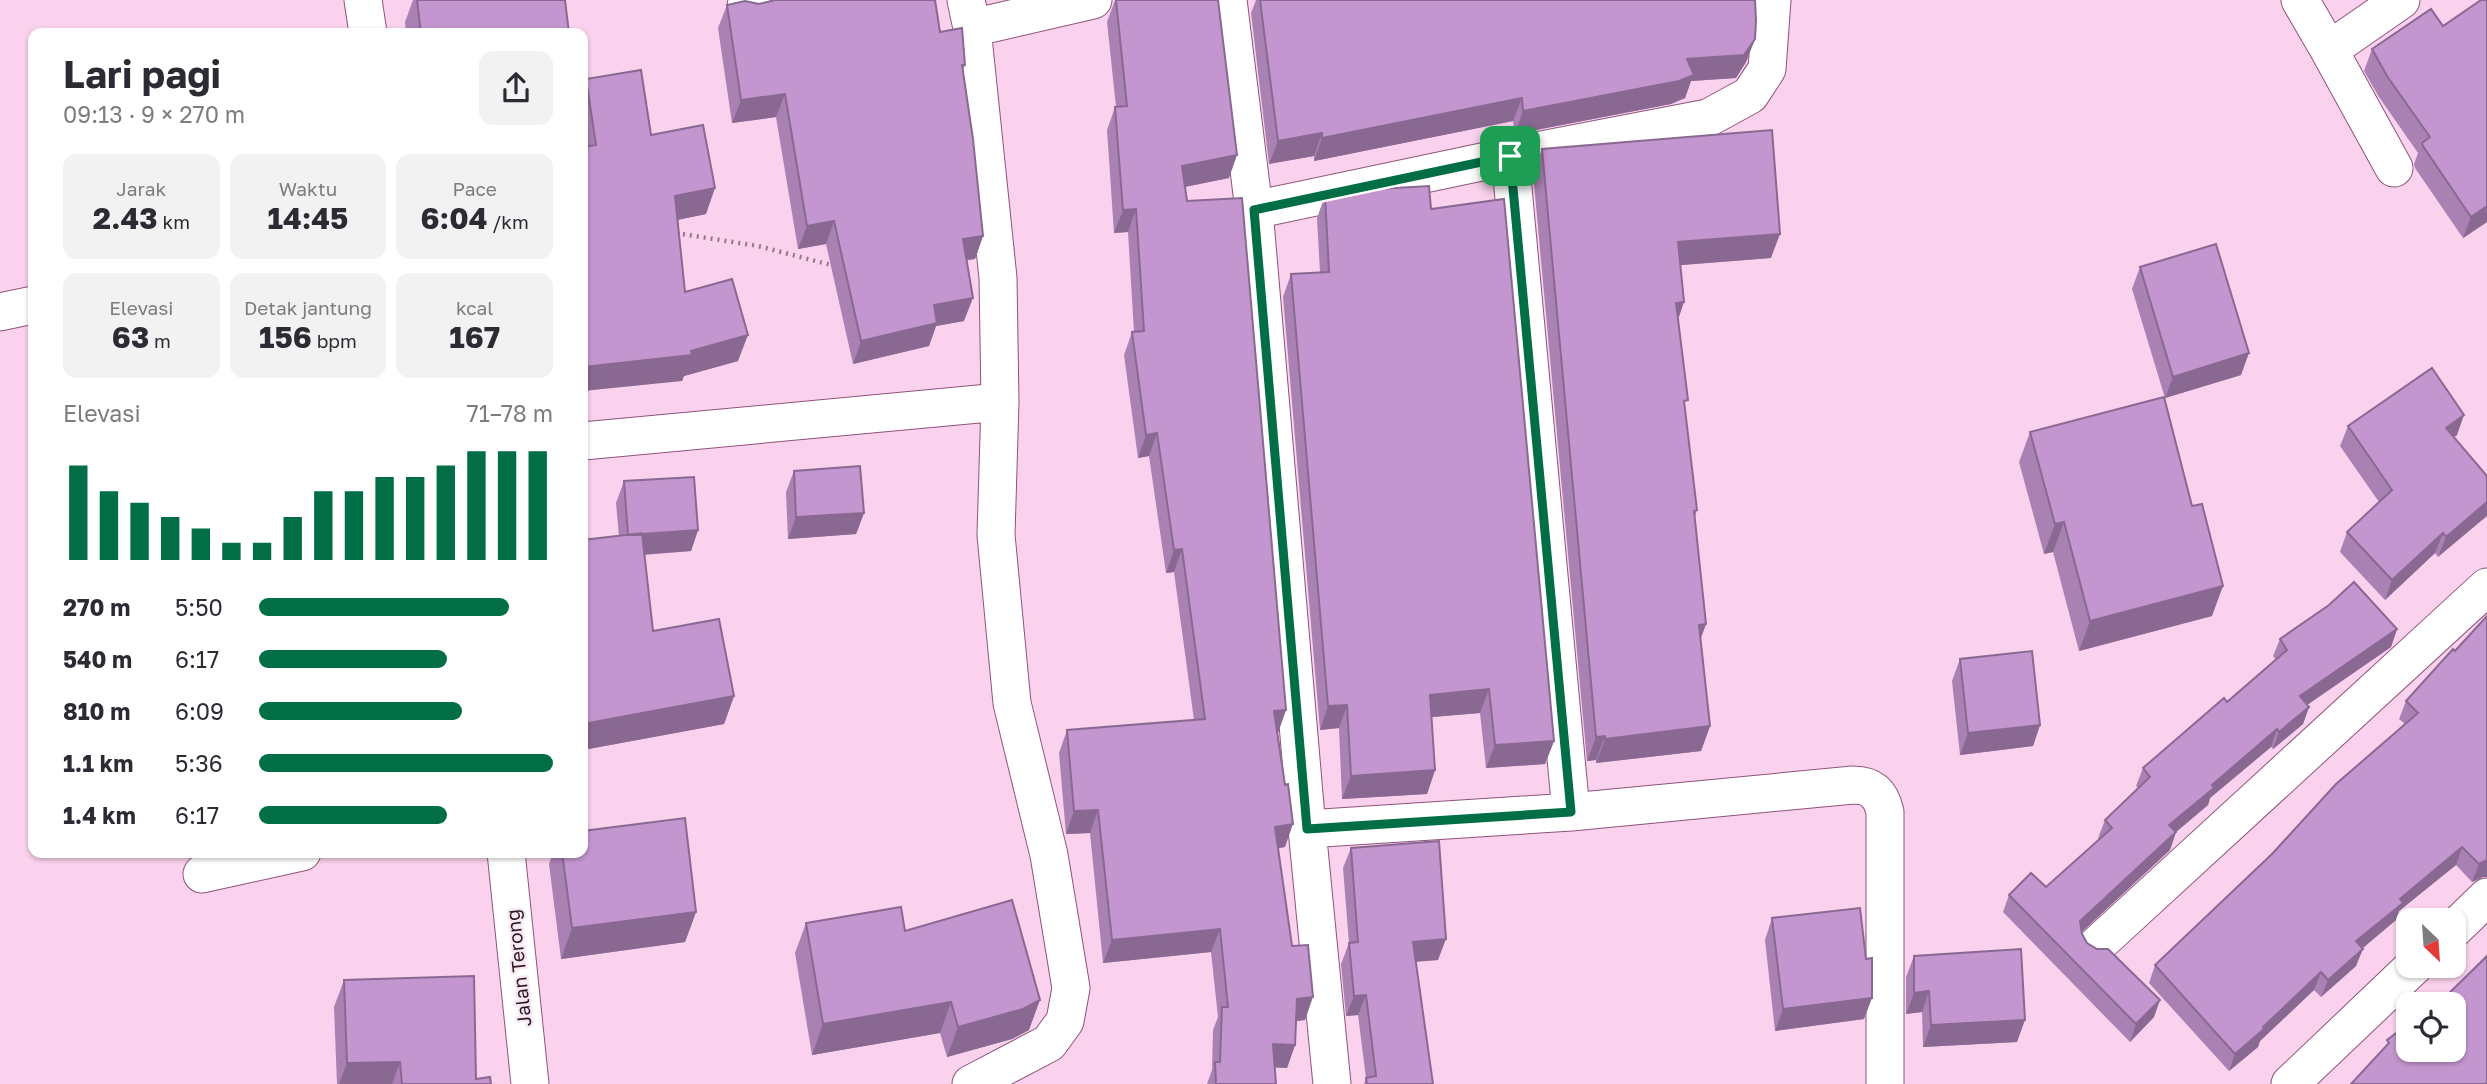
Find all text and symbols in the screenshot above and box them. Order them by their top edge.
text: Lari pagi [63,51,221,96]
button: share [479,51,553,125]
text: 09:13 · 9 × 270 m [63,100,245,128]
pin [1480,126,1540,186]
icon: arrive [1491,137,1529,175]
text: Jarak [116,177,166,200]
text: Waktu [279,177,337,200]
text: Pace [452,177,497,200]
text: 2.43 [93,200,158,236]
text: 14:45 [268,200,348,236]
text: 6:04 [421,200,487,236]
text: km [158,210,190,233]
text: /km [487,210,529,233]
text: Elevasi [109,296,173,319]
text: Detak jantung [244,296,372,319]
text: kcal [456,296,493,319]
text: 63 [112,319,149,355]
text: 156 [259,319,312,355]
text: 167 [449,319,500,355]
text: m [149,329,171,352]
text: bpm [312,329,357,352]
text: Elevasi [63,399,141,427]
text: 71–78 m [467,399,553,427]
text: 270 m [63,593,130,621]
text: 5:50 [175,593,223,621]
text: 540 m [63,645,132,673]
text: 6:17 [175,645,219,673]
text: 810 m [63,697,130,725]
text: 6:09 [175,697,224,725]
text: 1.1 km [63,749,133,777]
text: 5:36 [175,749,223,777]
text: 1.4 km [63,801,136,829]
text: 6:17 [175,801,219,829]
street label: Jalan Terong [500,908,536,1028]
north arrow [2396,908,2466,978]
map controls [2396,908,2466,1062]
button: locate [2396,992,2466,1062]

